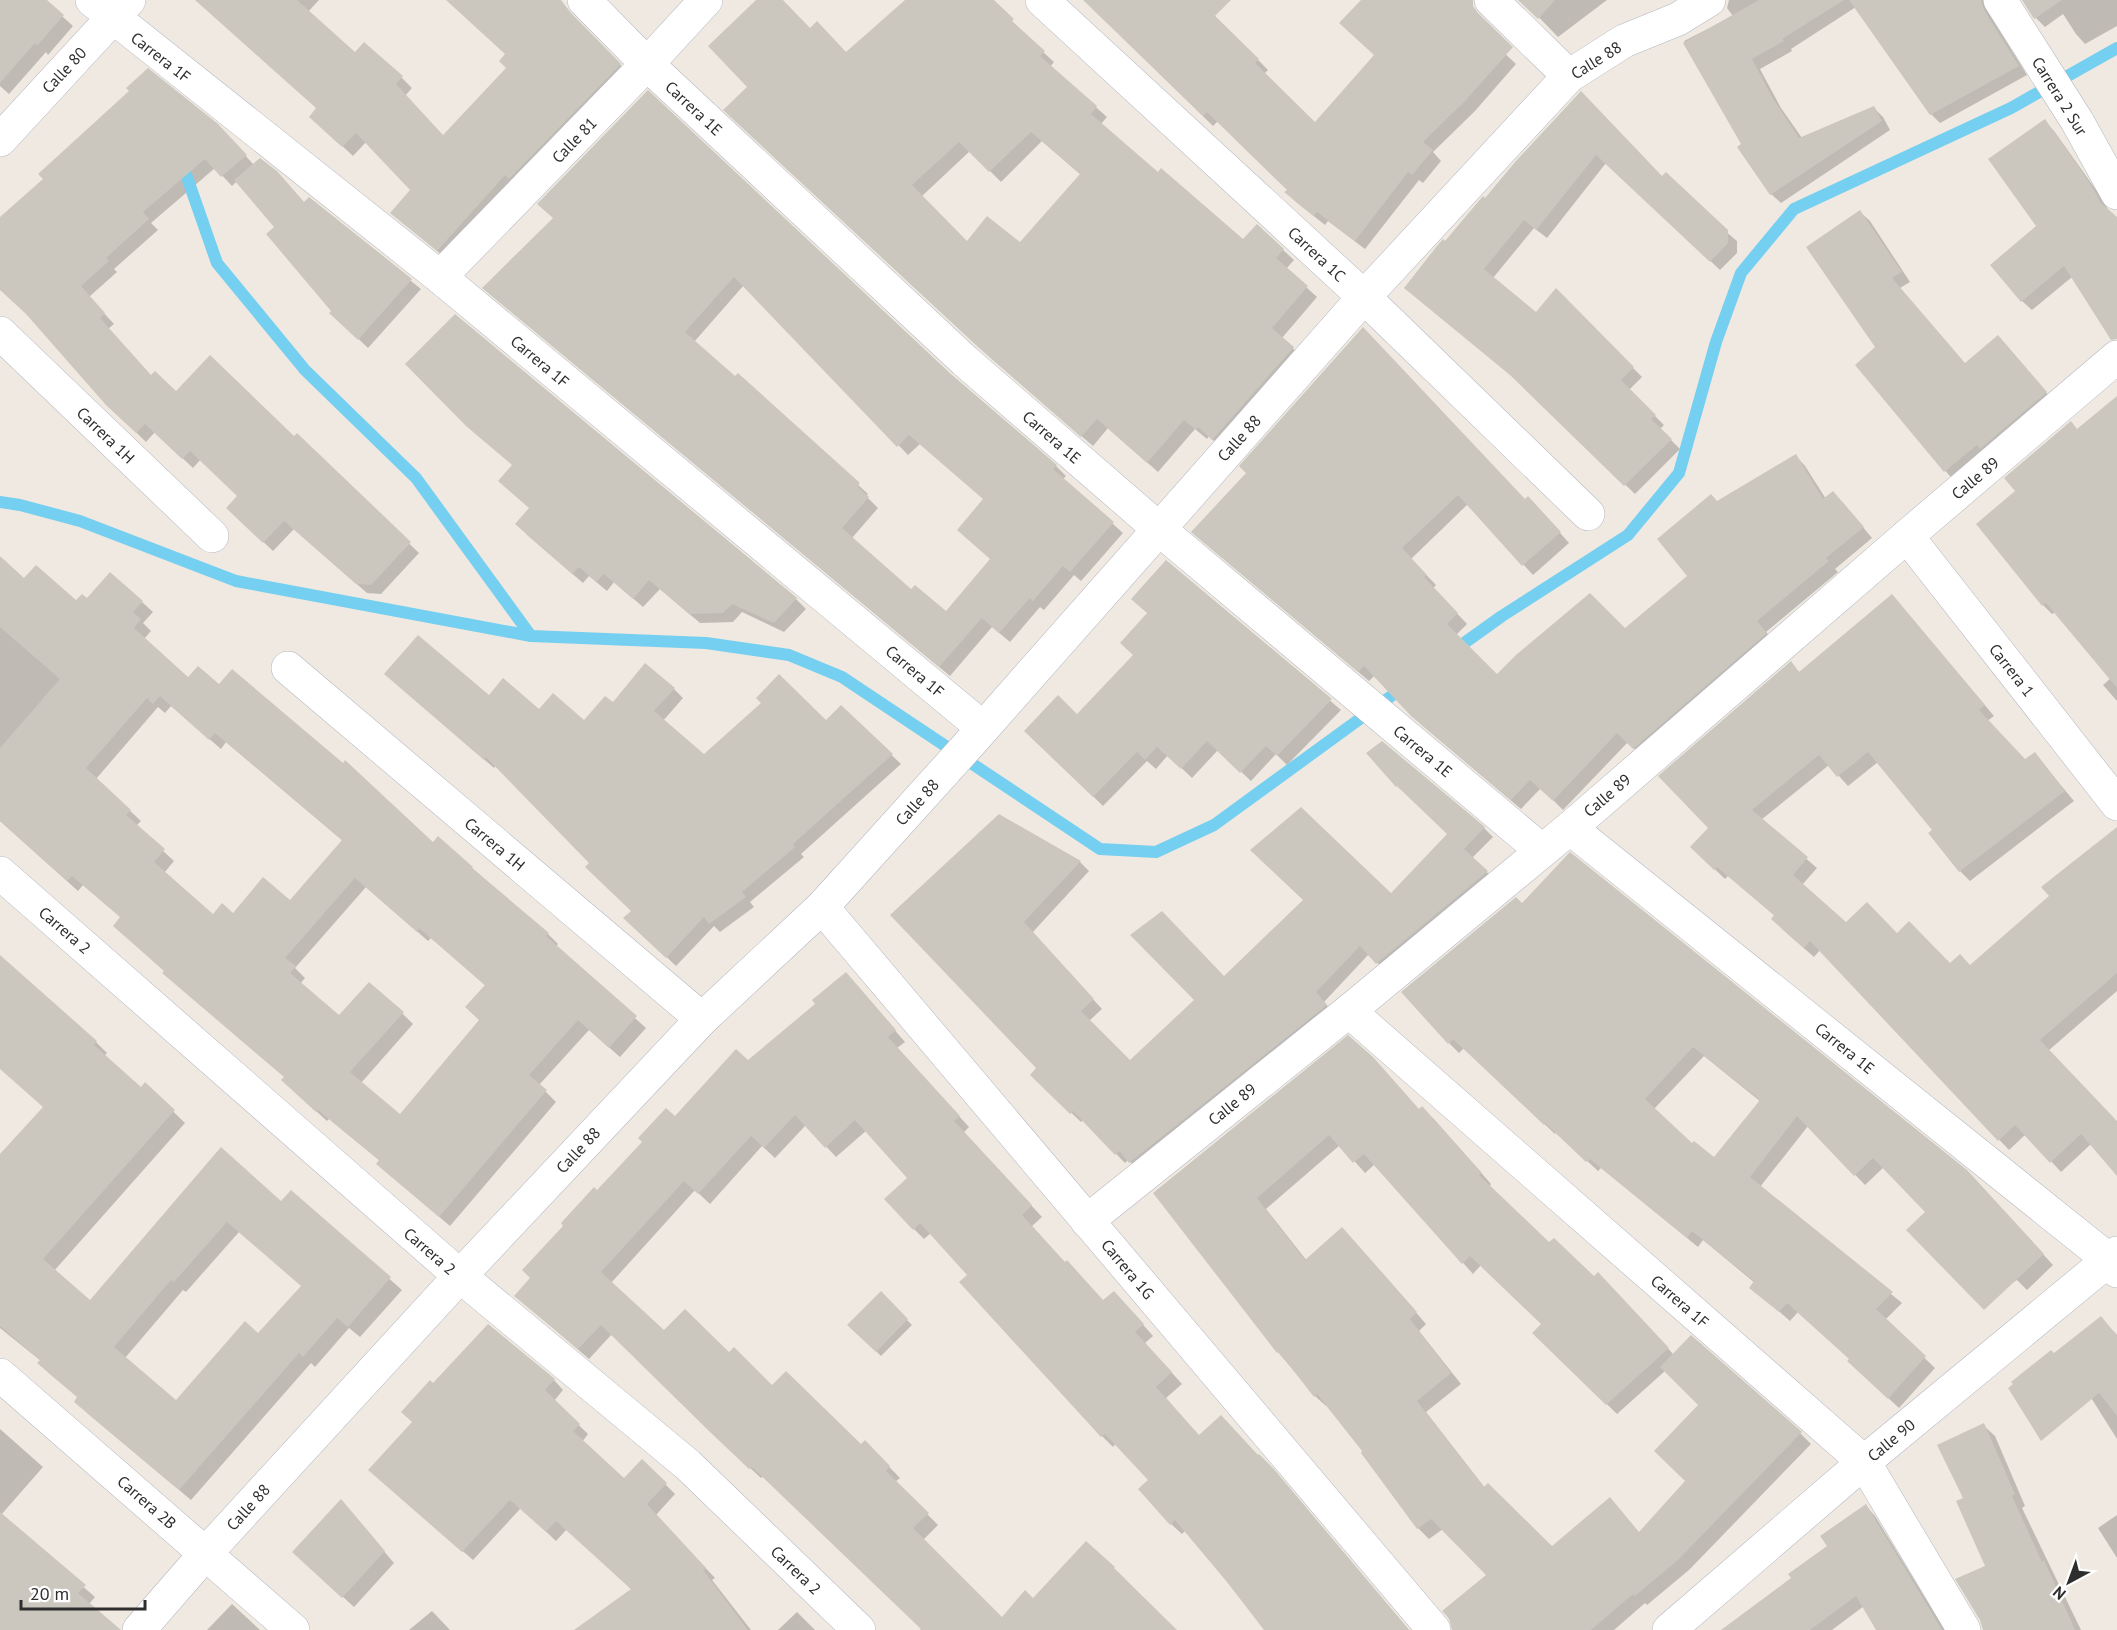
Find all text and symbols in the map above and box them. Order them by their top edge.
street label: Carrera 1F [127,27,195,87]
street label: Calle 88 [1567,37,1625,83]
street label: Calle 80 [38,43,91,97]
street label: Carrera 2 Sur [2028,53,2092,140]
street label: Carrera 1E [661,77,727,139]
street label: Calle 81 [547,113,601,167]
street label: Carrera 1C [1284,222,1350,286]
street label: Carrera 1F [507,331,573,391]
street label: Carrera 1H [73,402,139,468]
street label: Carrera 1E [1019,406,1085,468]
street label: Calle 88 [1213,411,1265,465]
street label: Calle 89 [1947,452,2003,504]
street label: Carrera 1 [1985,639,2039,701]
street label: Carrera 1F [882,641,948,701]
street label: Carrera 1E [1389,721,1457,781]
street label: Calle 89 [1579,769,1635,821]
street label: Calle 88 [891,775,943,829]
street label: Carrera 1H [461,813,529,875]
street label: Carrera 2 [35,902,95,958]
street label: Carrera 1E [1811,1018,1879,1078]
street label: Calle 89 [1204,1079,1260,1129]
street label: Calle 88 [552,1123,604,1177]
street label: Carrera 2 [400,1223,460,1279]
street label: Carrera 1G [1097,1235,1159,1303]
street label: Carrera 1F [1647,1270,1713,1332]
street label: Calle 90 [1863,1414,1919,1466]
street label: Carrera 2B [113,1471,181,1533]
street label: Calle 88 [222,1480,274,1534]
street label: Carrera 2 [767,1541,825,1599]
north arrow [2039,1552,2099,1612]
scale bar [21,1573,146,1611]
text: 20 m [30,1582,69,1605]
text: N [2049,1582,2070,1604]

